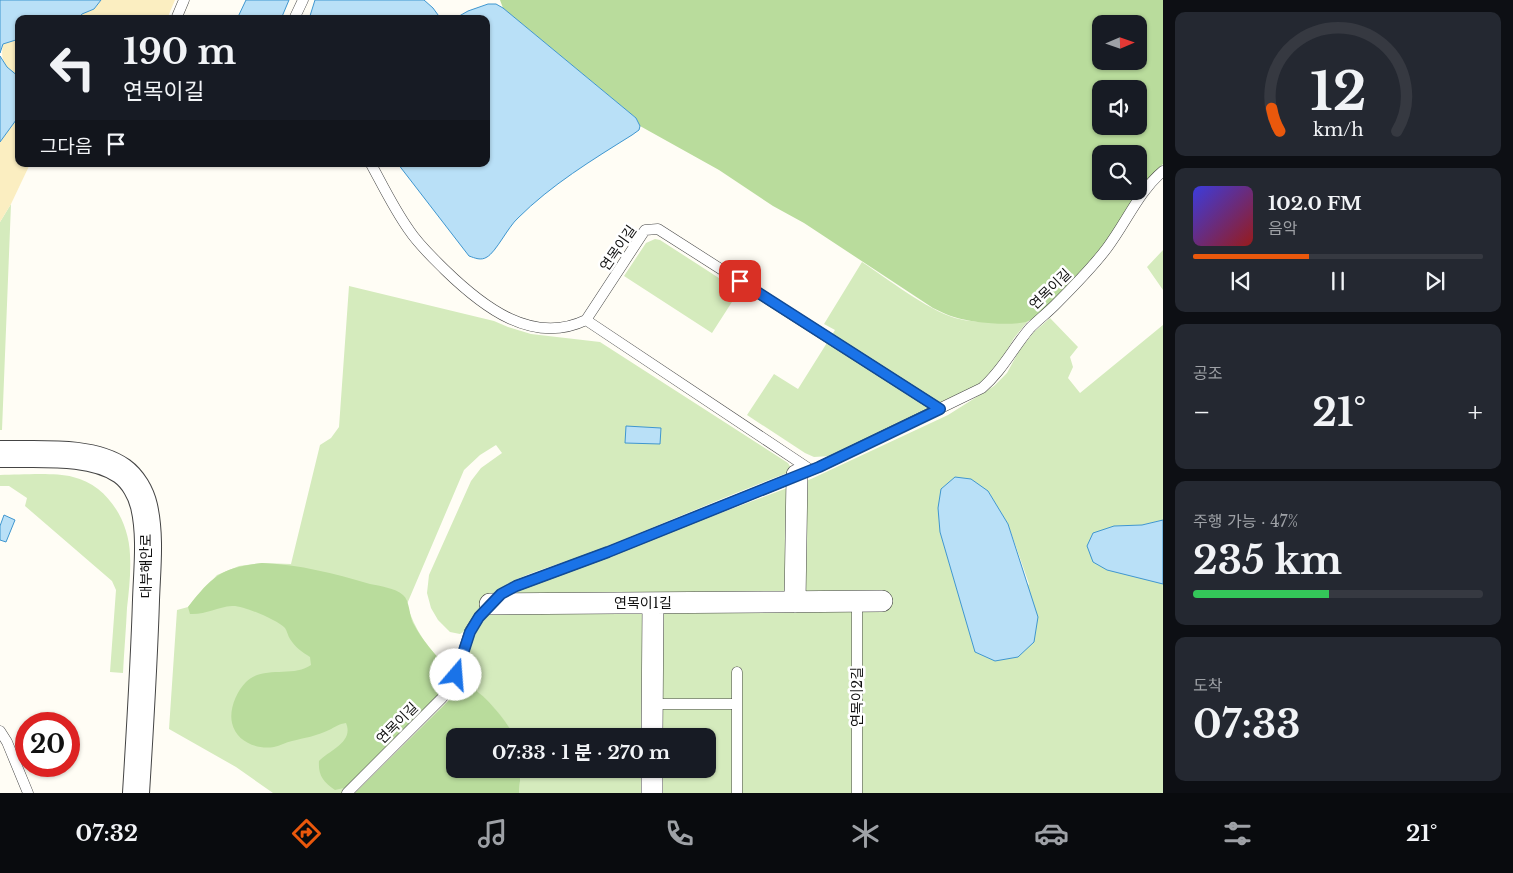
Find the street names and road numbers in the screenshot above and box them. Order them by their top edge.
street label: 연목이길 [596,222,640,274]
street label: 연목이길 [1025,265,1075,313]
street label: 대부해안로 [137,534,155,598]
street label: 연목이1길 [614,594,672,612]
street label: 연목이2길 [848,667,866,727]
street label: 연목이길 [372,698,422,748]

